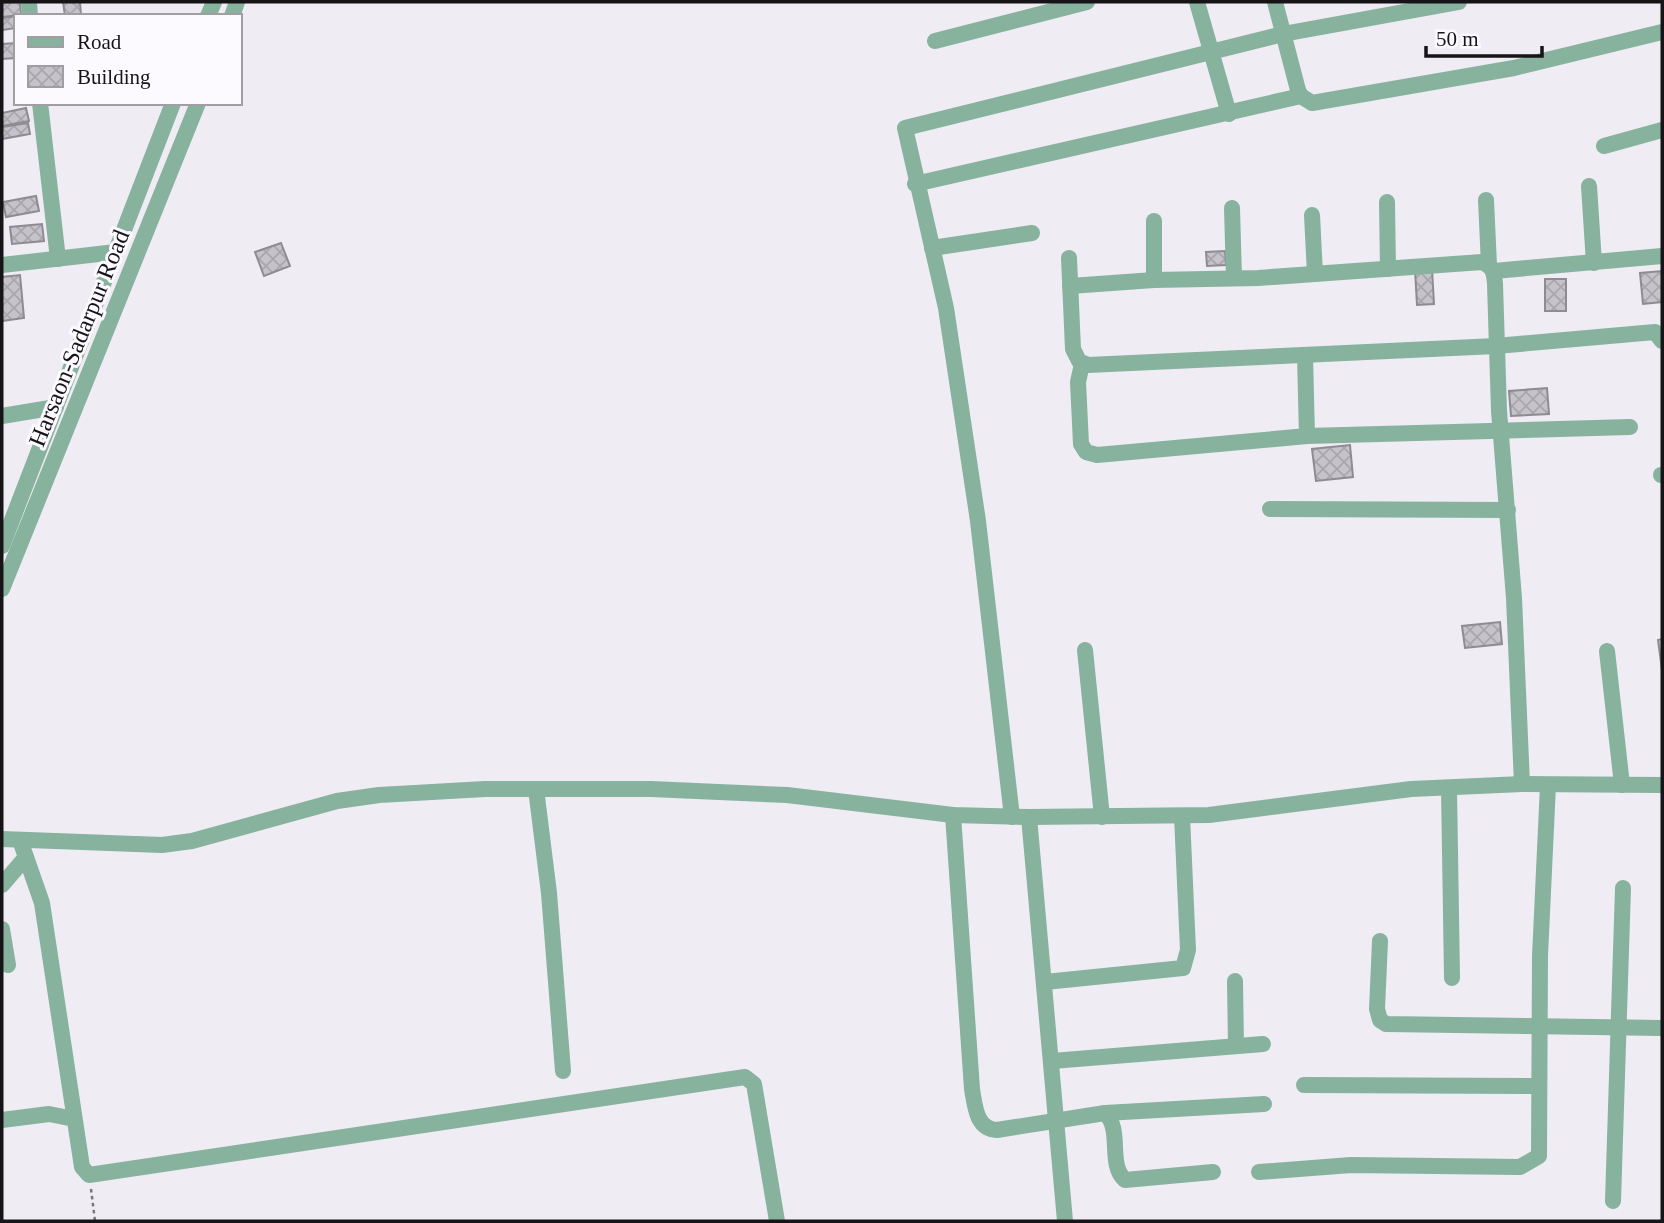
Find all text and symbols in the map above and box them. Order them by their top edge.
legend [14,14,242,105]
scale bar [1426,14,1542,58]
text: 50 m [1436,27,1479,51]
text: Road [77,30,122,54]
text: Building [77,65,151,89]
street label: Harsaon-Sadarpur Road [24,226,134,450]

